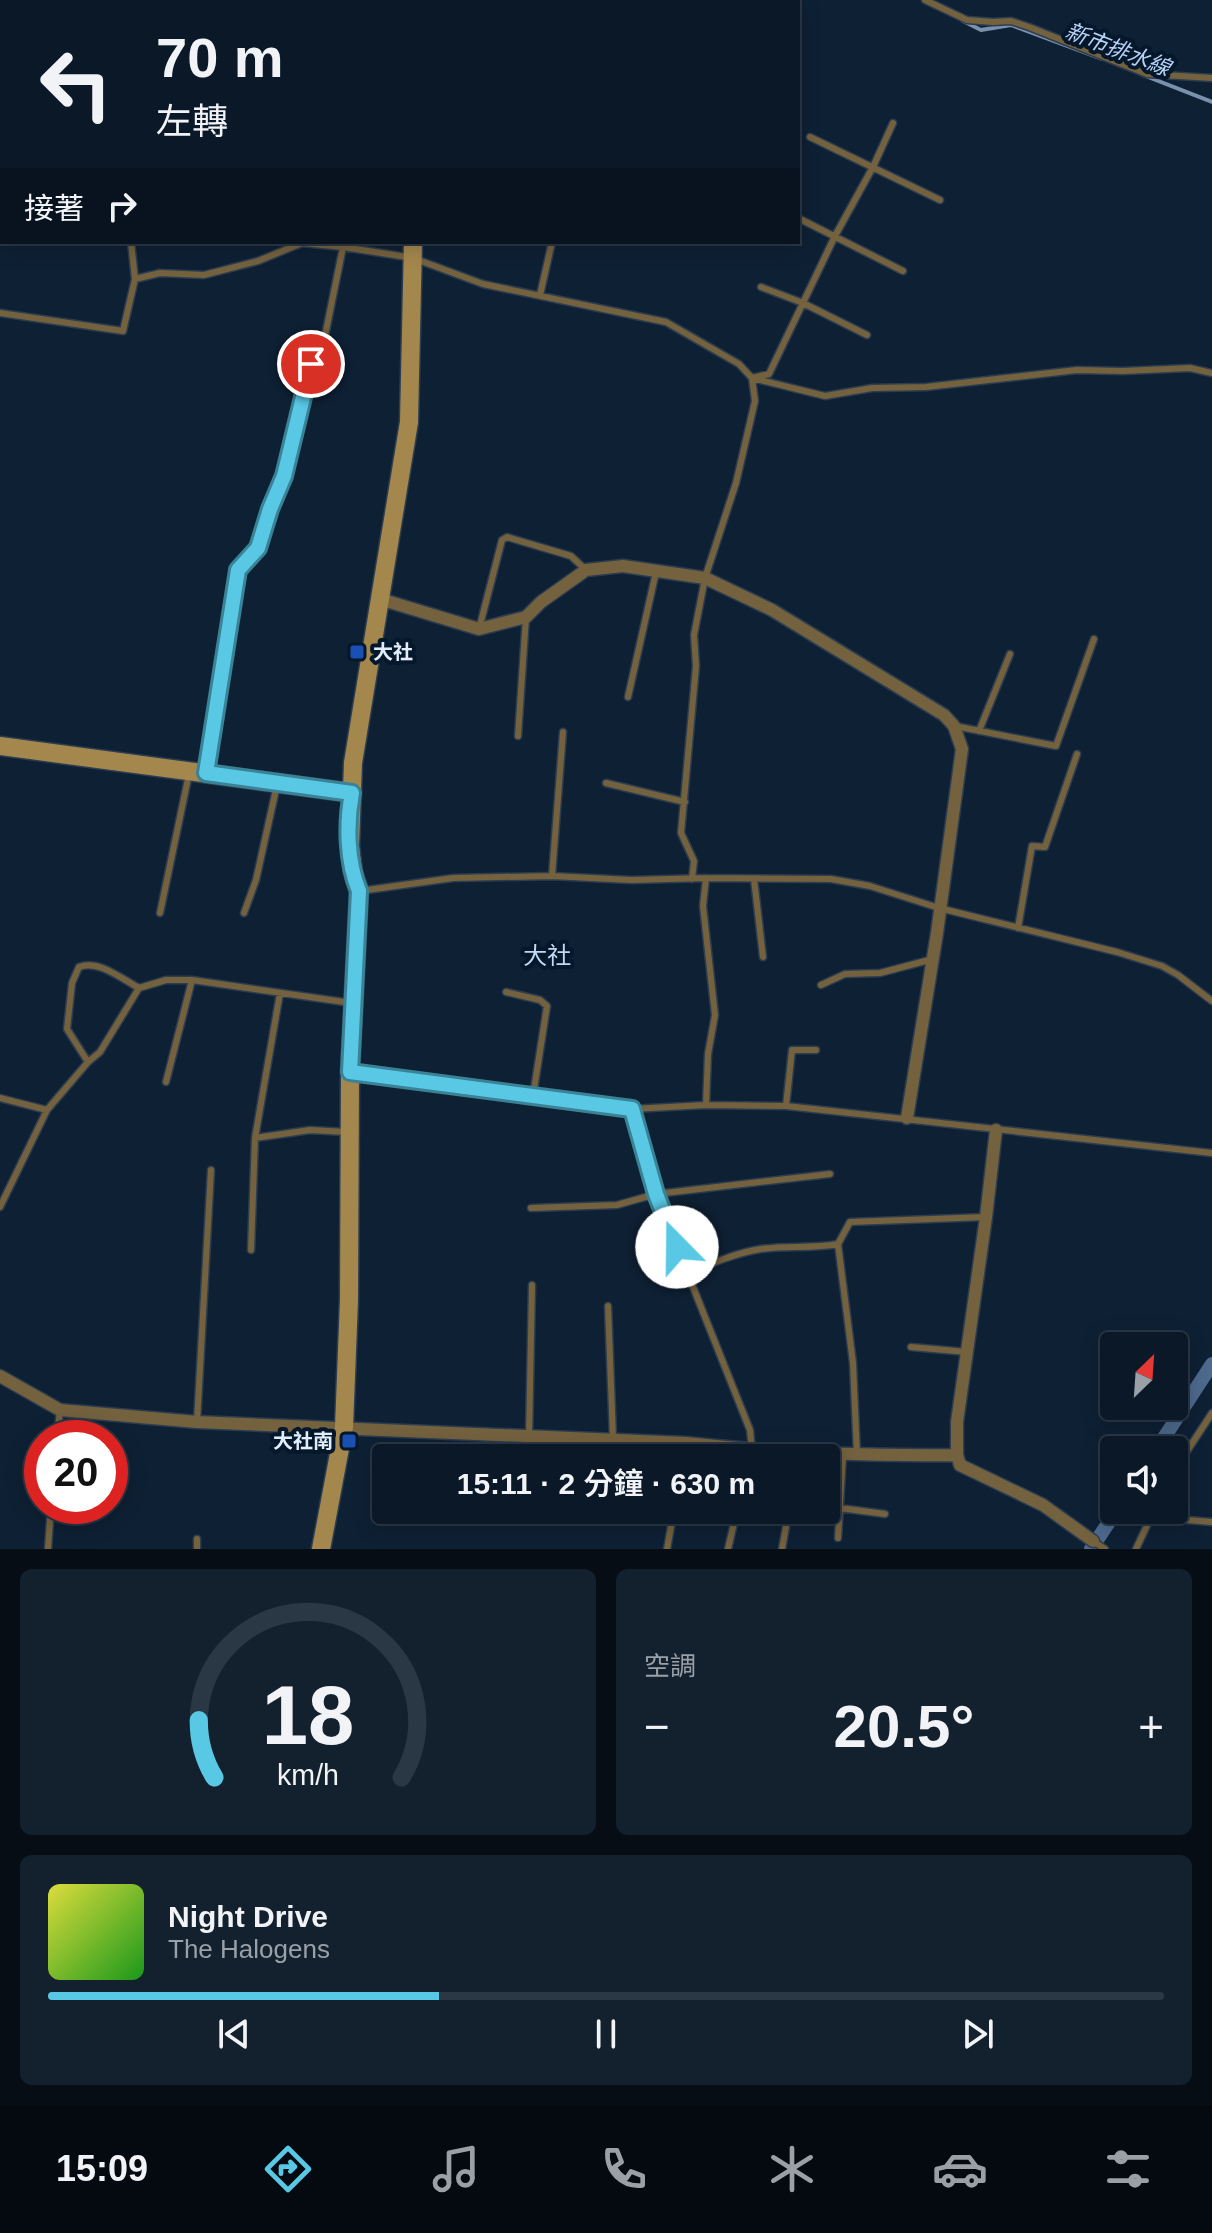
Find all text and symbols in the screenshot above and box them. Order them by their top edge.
water label: 新市排水線 [1062,18,1176,82]
text: 70 m [156,26,284,89]
icon: left [24,32,128,136]
text: 左轉 [156,101,228,142]
icon: right [100,184,144,228]
text: 接著 [24,192,84,225]
pin [277,330,345,398]
icon: arrive [289,342,333,386]
place label: 大社 [373,641,413,663]
marker: 大社 [348,643,366,661]
district label: 大社 [523,942,571,969]
position arrow [635,1205,719,1289]
north arrow [1100,1332,1188,1420]
map controls [1100,1332,1188,1524]
speed limit sign: 20 [24,1420,128,1524]
place label: 大社南 [273,1430,333,1452]
marker: 大社南 [340,1432,358,1450]
button: sound [1100,1436,1188,1524]
text: 15:11 · 2 分鐘 · 630 m [457,1467,755,1500]
text: 空調 [644,1651,696,1681]
text: 18 [262,1669,354,1762]
text: 20.5° [834,1693,974,1760]
text: − [644,1702,670,1751]
text: + [1138,1702,1164,1751]
text: km/h [277,1759,339,1791]
text: Night Drive [168,1900,328,1933]
text: The Halogens [168,1934,330,1964]
icon: previous [212,2012,256,2056]
icon: pause [584,2012,628,2056]
icon: next [956,2012,1000,2056]
icon: directions [260,2141,316,2197]
icon: music [428,2141,484,2197]
icon: phone [596,2141,652,2197]
icon: climate [764,2141,820,2197]
icon: car [932,2141,988,2197]
icon: filters [1100,2141,1156,2197]
text: 15:09 [56,2148,148,2189]

